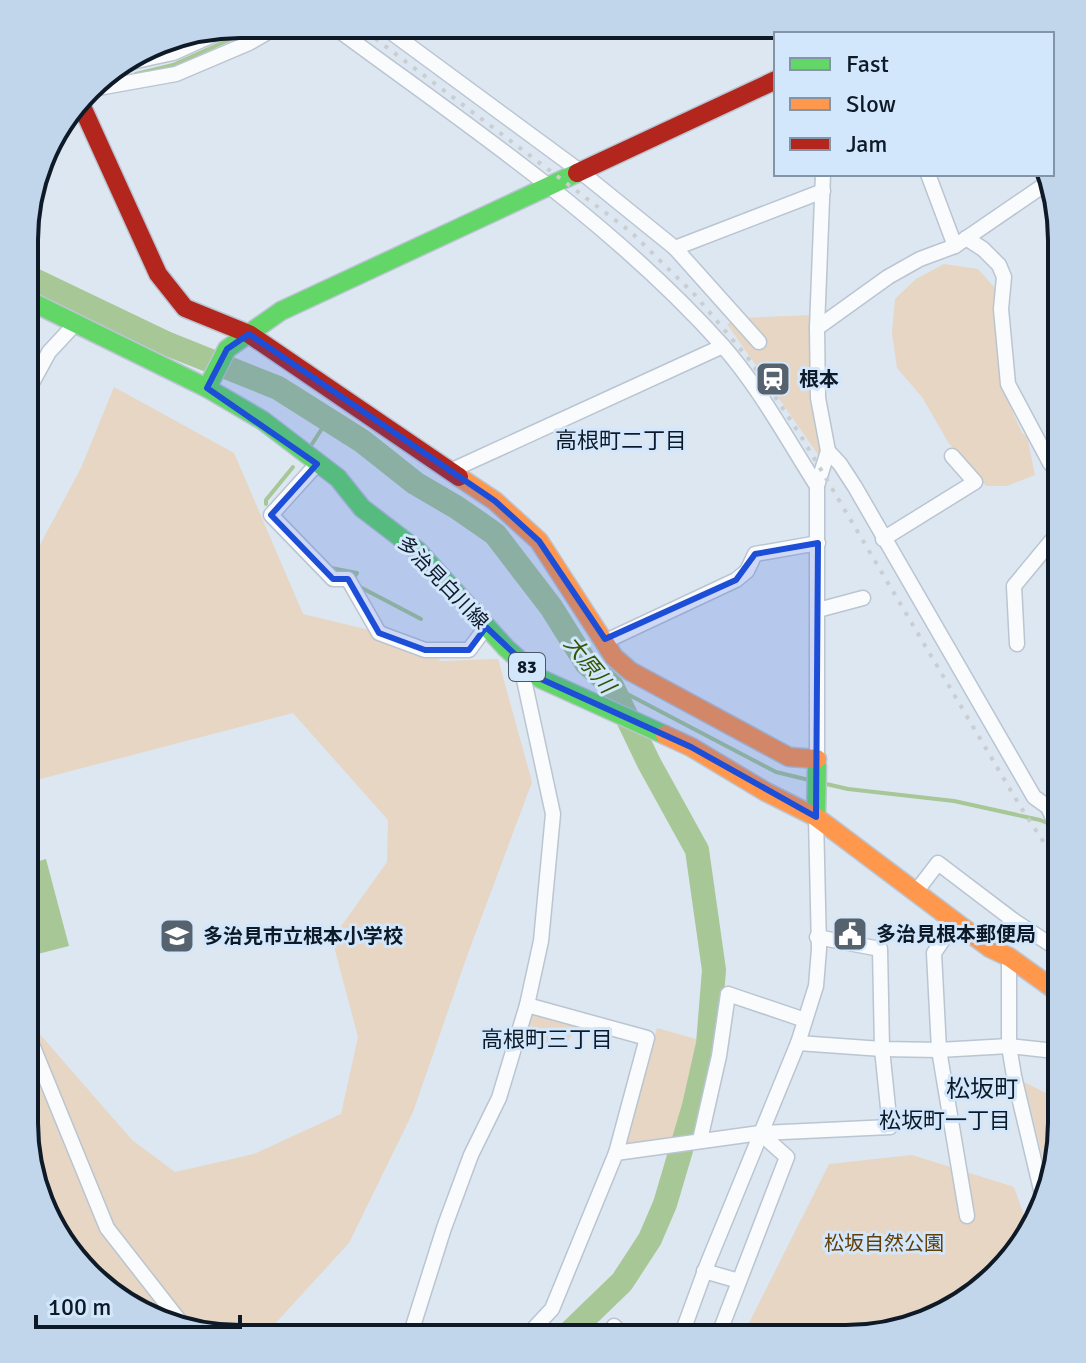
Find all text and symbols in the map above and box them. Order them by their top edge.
legend [774,32,1054,176]
text: Fast [846,49,889,79]
text: Slow [846,89,896,119]
text: Jam [846,129,887,159]
station icon: 根本 [754,360,792,398]
place label: 根本 [799,367,839,392]
district label: 高根町二丁目 [555,427,687,454]
street label: 多治見白川線 [392,531,493,634]
water label: 大原川 [558,630,622,700]
road number: 83 [509,653,545,681]
public building icon: 多治見根本郵便局 [831,915,869,953]
school or university icon: 多治見市立根本小学校 [158,917,196,955]
place label: 多治見根本郵便局 [876,922,1036,947]
place label: 多治見市立根本小学校 [203,924,403,949]
district label: 高根町三丁目 [481,1026,613,1053]
district label: 松坂町 [946,1074,1018,1104]
district label: 松坂町一丁目 [879,1107,1011,1134]
park label: 松坂自然公園 [824,1231,944,1256]
scale bar [36,1279,240,1329]
text: 100 m [48,1292,111,1322]

